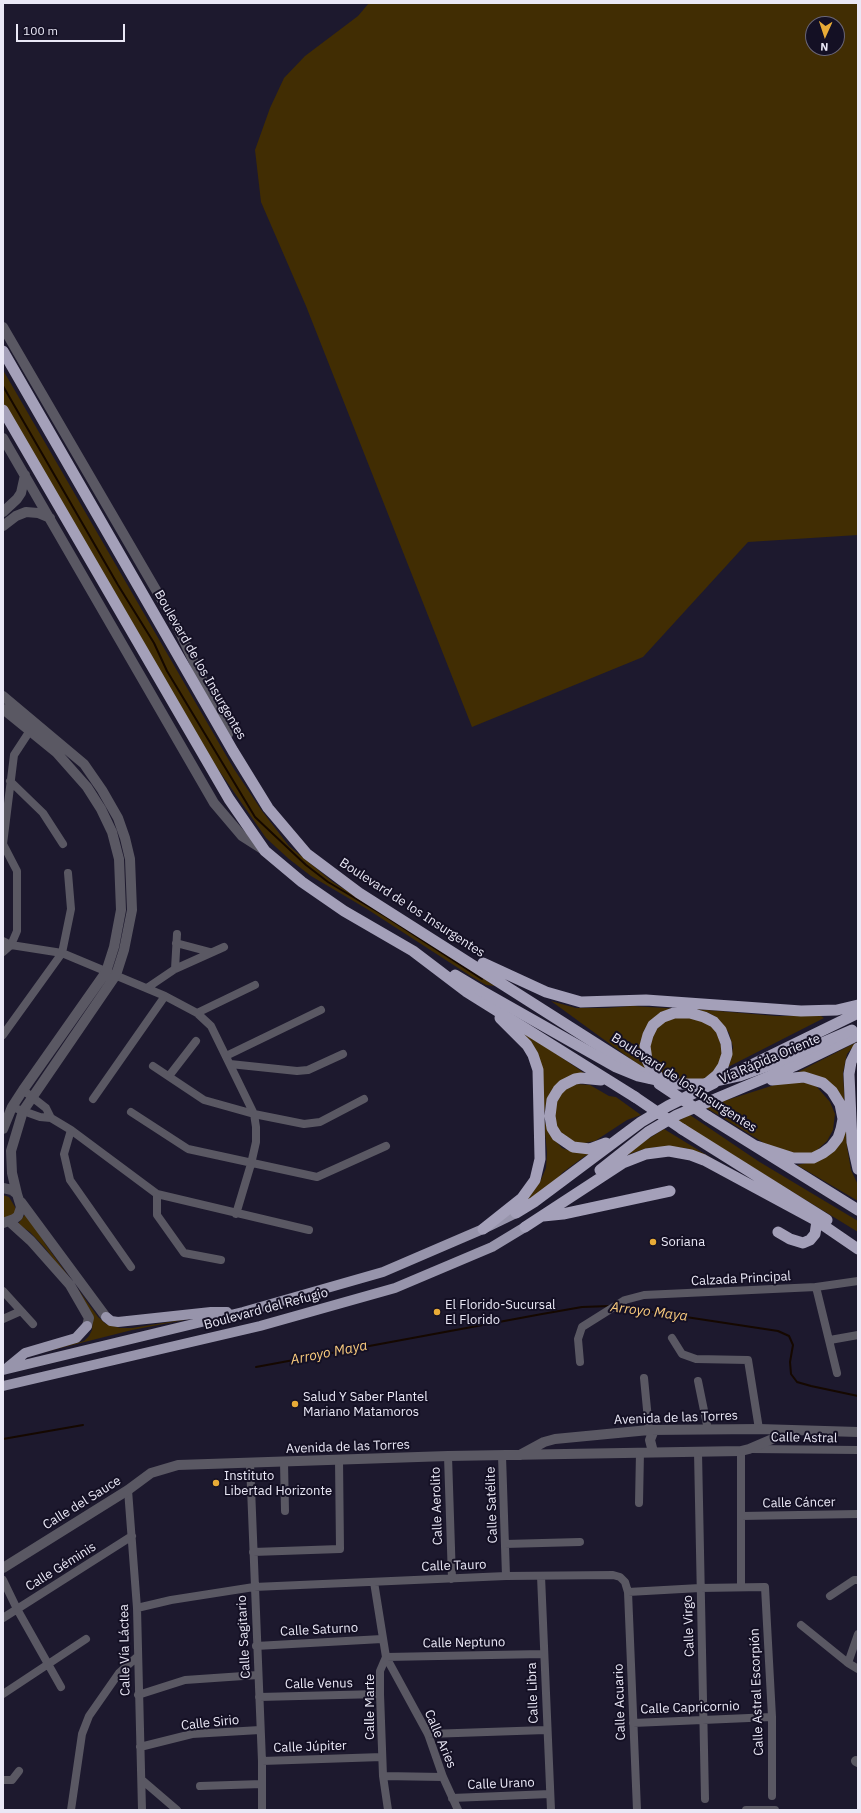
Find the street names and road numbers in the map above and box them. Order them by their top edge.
street label: Boulevard de los Insurgentes [151,587,249,743]
street label: Boulevard de los Insurgentes [336,855,488,961]
street label: Boulevard de los Insurgentes [608,1030,760,1136]
street label: Vía Rápida Oriente [717,1031,823,1087]
street label: Calzada Principal [691,1269,791,1289]
street label: Boulevard del Refugio [202,1285,330,1333]
street label: Avenida de las Torres [614,1408,738,1428]
street label: Calle Astral [771,1430,837,1446]
street label: Avenida de las Torres [286,1437,410,1457]
street label: Calle Satélite [483,1466,501,1544]
street label: Calle Aerolito [428,1467,446,1545]
street label: Calle del Sauce [40,1473,124,1533]
street label: Calle Cáncer [762,1495,836,1511]
street label: Calle Géminis [23,1539,99,1595]
street label: Calle Tauro [421,1557,487,1575]
street label: Calle Sagitario [234,1595,254,1679]
street label: Calle Virgo [680,1595,698,1657]
street label: Calle Vía Láctea [116,1604,134,1696]
street label: Calle Saturno [280,1620,358,1640]
street label: Calle Astral Escorpión [747,1628,767,1756]
street label: Calle Neptuno [423,1634,505,1652]
street label: Calle Libra [524,1662,542,1724]
street label: Calle Acuario [611,1663,629,1741]
street label: Calle Marte [362,1674,378,1740]
street label: Calle Venus [285,1676,353,1692]
street label: Calle Capricornio [640,1698,740,1718]
street label: Calle Aries [421,1707,459,1771]
street label: Calle Sirio [180,1712,240,1734]
street label: Calle Júpiter [273,1738,347,1756]
street label: Calle Urano [467,1775,535,1793]

